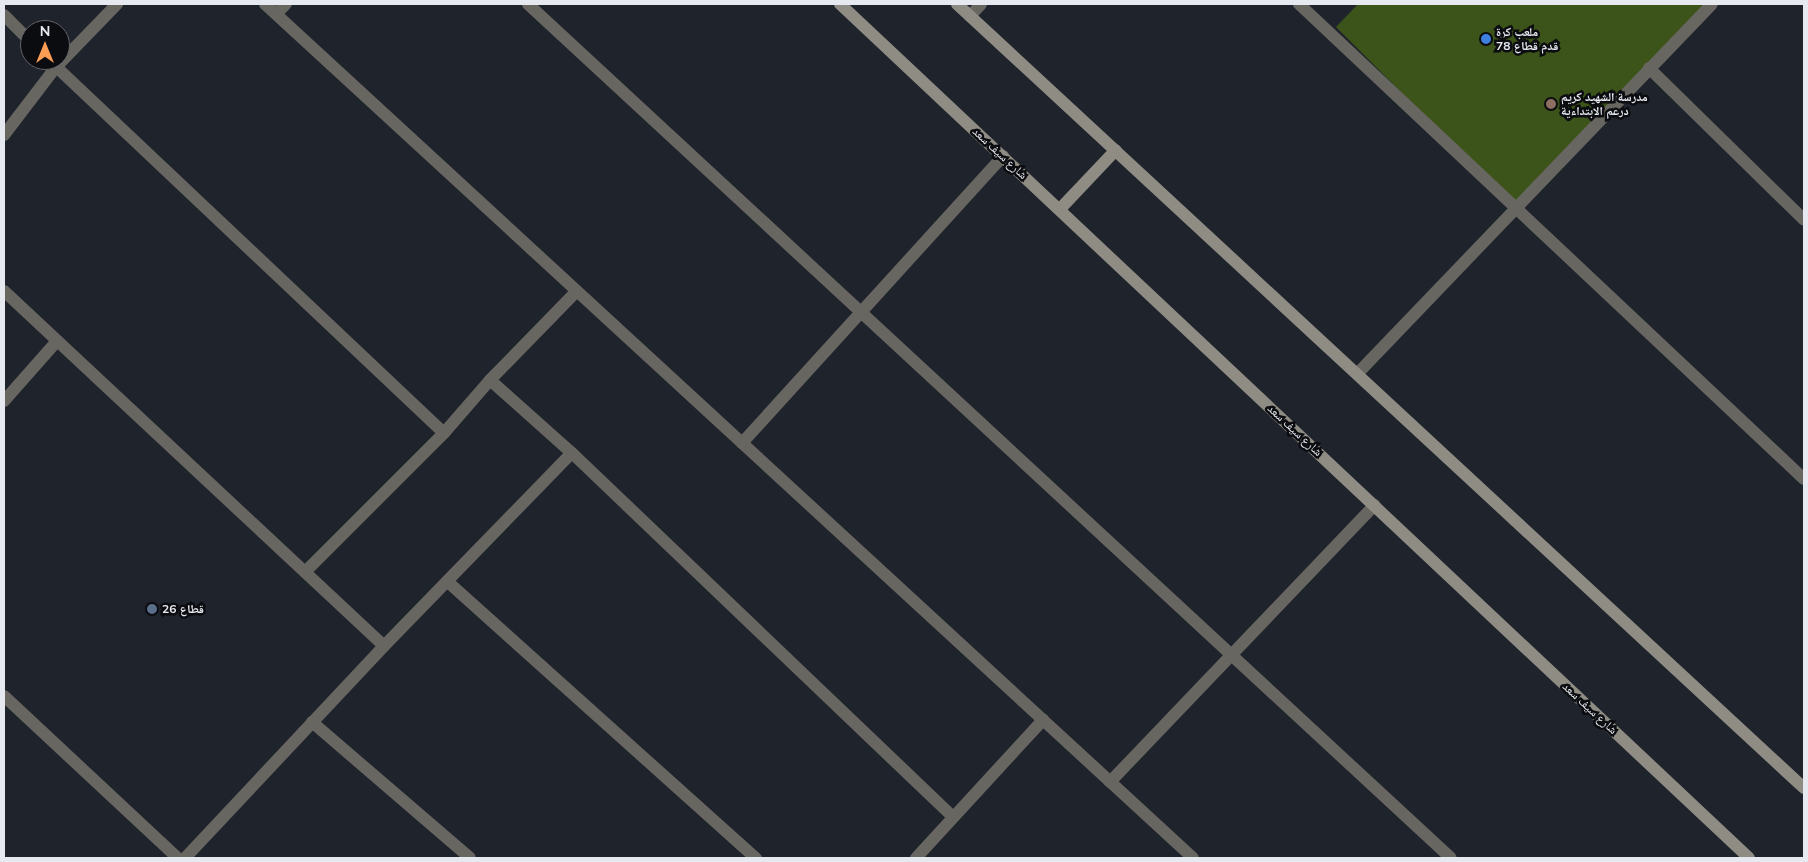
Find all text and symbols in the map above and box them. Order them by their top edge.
north arrow [20,20,70,70]
text: N [40,22,50,40]
place label: ملعب كرة قدم قطاع 78 [1496,25,1558,53]
marker: ملعب كرة قدم قطاع 78 [1480,33,1492,45]
place label: مدرسة الشهيد كريم درعم الابتداءية [1561,90,1648,118]
marker: مدرسة الشهيد كريم درعم الابتداءية [1545,98,1557,110]
street label: شارع سيف سعد [970,124,1030,182]
street label: شارع سيف سعد [1265,401,1325,459]
place label: قطاع 26 [162,602,204,616]
marker: قطاع 26 [146,603,158,615]
street label: شارع سيف سعد [1560,679,1620,737]

